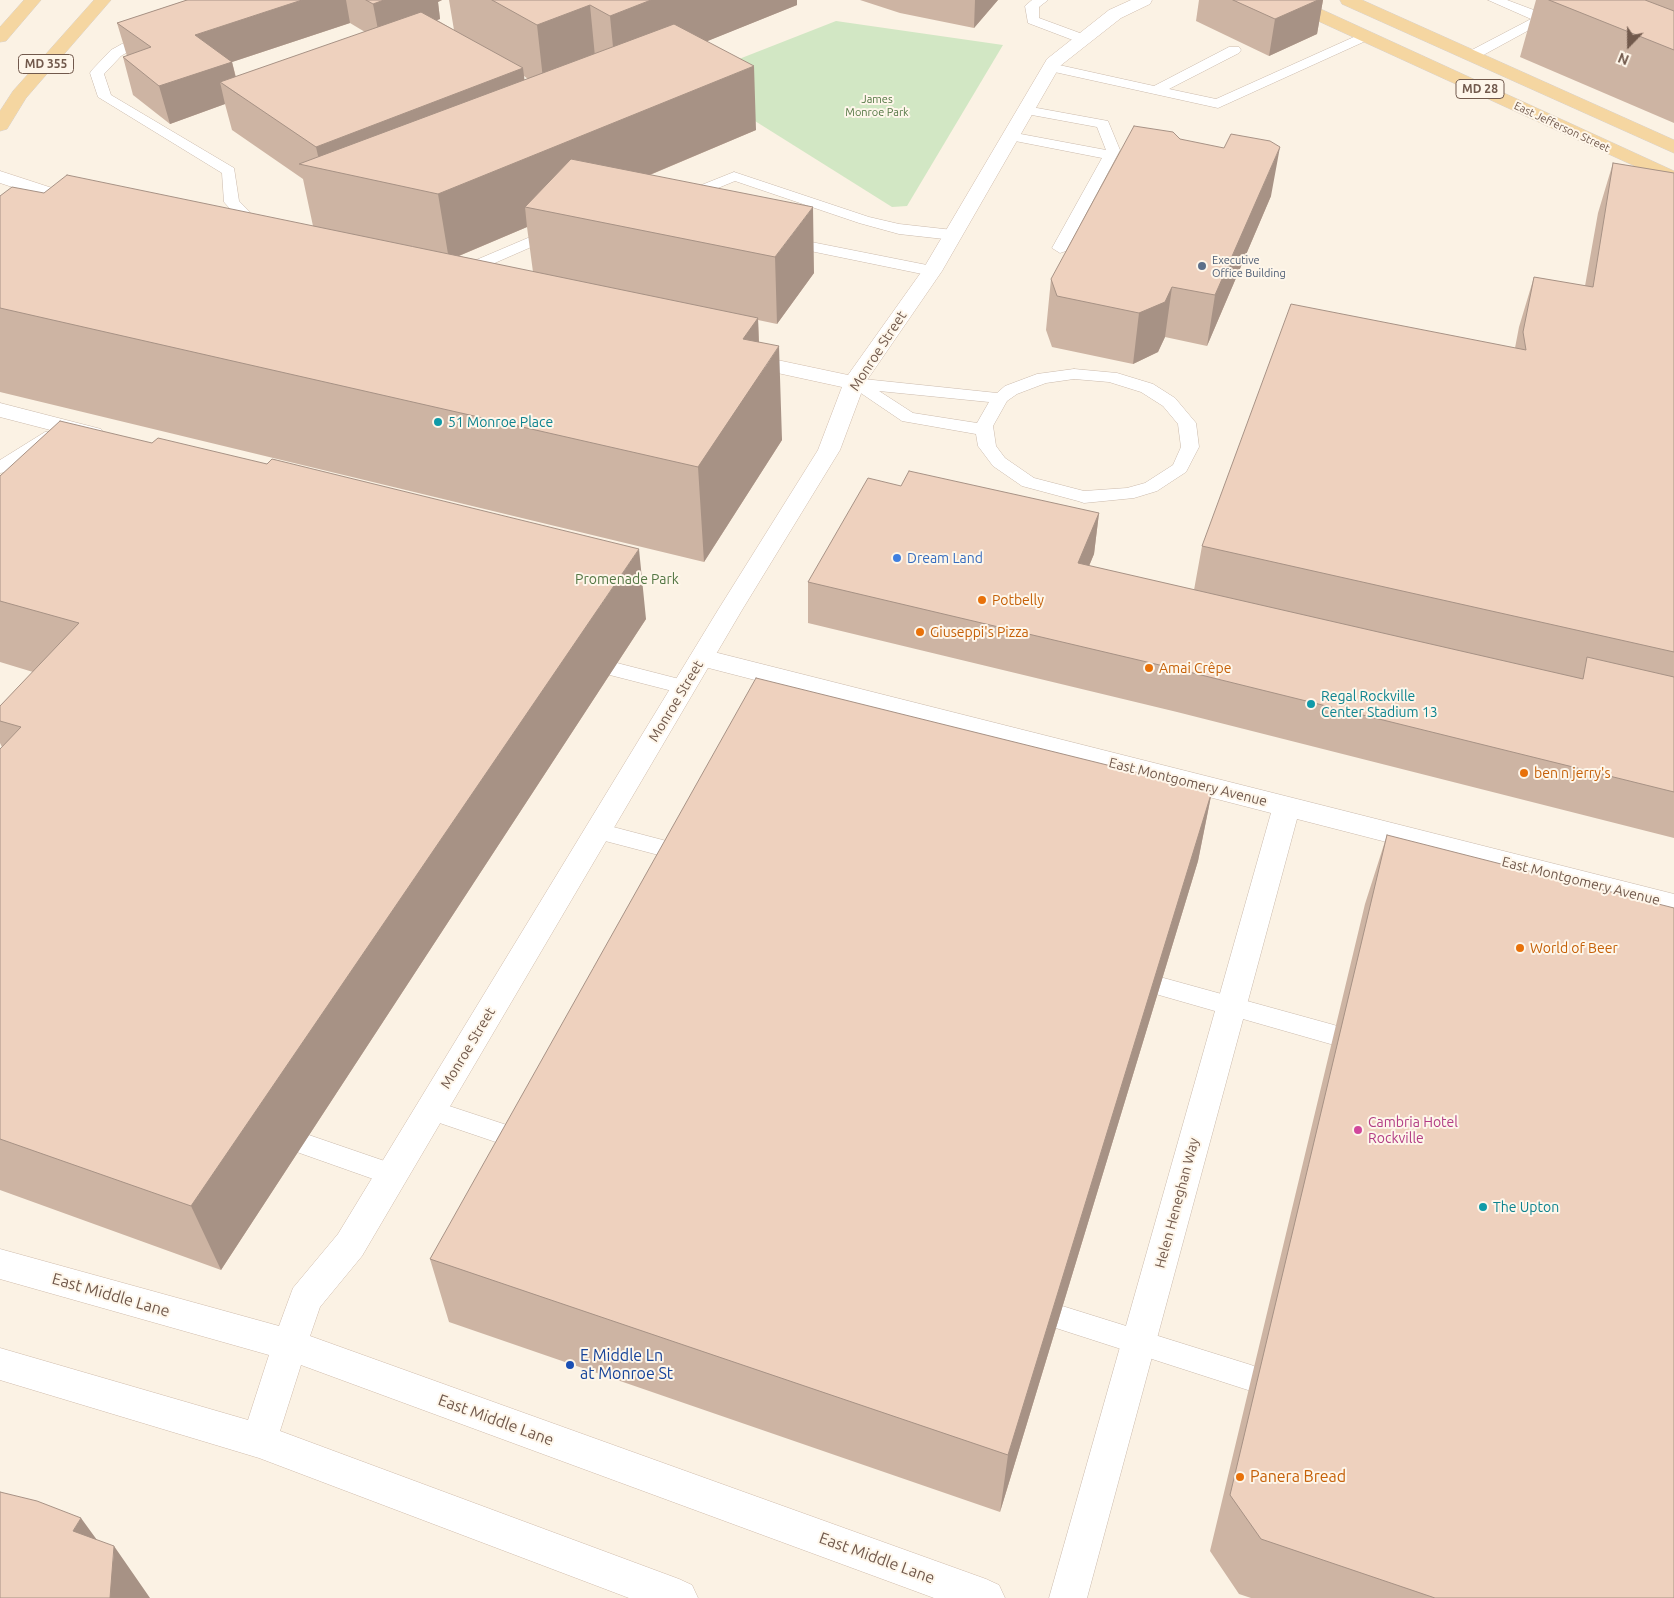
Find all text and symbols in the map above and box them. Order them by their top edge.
north arrow [1604,20,1654,70]
text: N [1616,50,1631,68]
road number: MD 355 [18,54,74,74]
road number: MD 28 [1456,80,1504,98]
park label: James Monroe Park [845,92,909,118]
street label: East Jefferson Street [1512,99,1612,155]
place label: Executive Office Building [1212,253,1286,279]
marker: Executive Office Building [1196,260,1208,272]
street label: Monroe Street [846,308,910,394]
place label: 51 Monroe Place [448,414,553,430]
marker: 51 Monroe Place [432,416,444,428]
place label: Dream Land [907,550,983,566]
marker: Dream Land [891,552,903,564]
park label: Promenade Park [575,571,679,587]
place label: Potbelly [992,592,1044,608]
marker: Potbelly [976,594,988,606]
place label: Giuseppi's Pizza [930,624,1029,640]
marker: Giuseppi's Pizza [914,626,926,638]
street label: Monroe Street [645,657,707,745]
place label: Amai Crêpe [1159,660,1232,676]
marker: Amai Crêpe [1143,662,1155,674]
place label: Regal Rockville Center Stadium 13 [1321,688,1438,720]
marker: Regal Rockville Center Stadium 13 [1305,698,1317,710]
street label: East Montgomery Avenue [1107,754,1269,810]
place label: ben n jerry's [1534,765,1611,781]
marker: ben n jerry's [1518,767,1530,779]
street label: East Montgomery Avenue [1500,853,1662,909]
place label: World of Beer [1530,940,1618,956]
marker: World of Beer [1514,942,1526,954]
street label: Monroe Street [437,1004,499,1092]
place label: Cambria Hotel Rockville [1368,1114,1458,1146]
marker: Cambria Hotel Rockville [1352,1124,1364,1136]
street label: Helen Heneghan Way [1152,1136,1202,1270]
place label: The Upton [1493,1199,1559,1215]
marker: The Upton [1477,1201,1489,1213]
street label: East Middle Lane [50,1269,172,1321]
place label: E Middle Ln at Monroe St [580,1346,673,1384]
marker: E Middle Ln at Monroe St [564,1359,576,1371]
street label: East Middle Lane [436,1390,556,1450]
place label: Panera Bread [1250,1467,1346,1487]
marker: Panera Bread [1234,1471,1246,1483]
street label: East Middle Lane [817,1528,937,1588]

